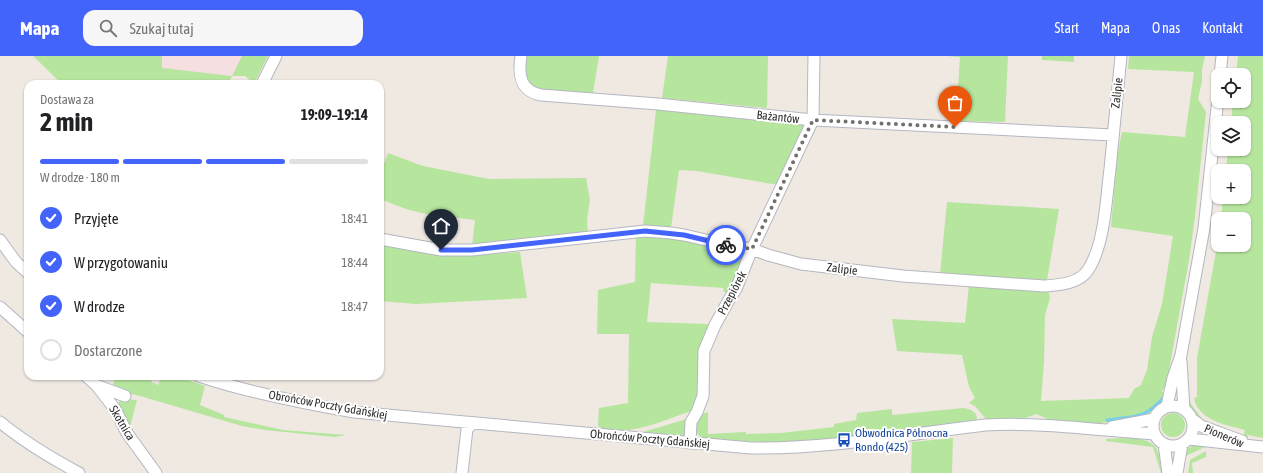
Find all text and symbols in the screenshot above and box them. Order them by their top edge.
search box [83,10,363,46]
text: Mapa [20,17,59,39]
icon: search [97,17,119,39]
text: Szukaj tutaj [129,20,194,37]
text: Start [1054,20,1079,36]
text: Mapa [1101,20,1130,36]
text: O nas [1152,20,1180,36]
text: Kontakt [1202,20,1243,36]
map controls [1211,68,1251,252]
button: locate [1211,68,1251,108]
street label: Zalipie [1108,77,1126,109]
pin [938,86,972,127]
text: Dostawa za [40,92,94,107]
icon: bag [944,92,966,114]
text: 19:09–19:14 [301,106,368,123]
text: 2 min [40,107,93,137]
street label: Bażantów [756,108,800,126]
button: layers [1211,116,1251,156]
button: + [1211,164,1251,204]
text: W drodze · 180 m [40,170,120,185]
icon: check [40,207,62,229]
pin [424,209,458,250]
text: Przyjęte [74,210,119,227]
text: 18:41 [341,211,368,226]
button: − [1211,212,1251,252]
icon: home [430,215,452,237]
courier [706,225,746,265]
icon: bike [715,234,737,256]
icon: check [40,251,62,273]
text: W przygotowaniu [74,254,168,271]
text: 18:44 [341,255,368,270]
street label: Zalipie [826,260,858,278]
street label: Przepiórek [715,268,750,317]
icon: check [40,295,62,317]
text: W drodze [74,298,125,315]
text: 18:47 [341,299,368,314]
text: Dostarczone [74,342,142,359]
street label: Obrońców Poczty Gdańskiej [268,388,388,422]
street label: Skotnica [106,403,138,443]
street label: Pionerów [1202,421,1246,451]
place label: Obwodnica Północna Rondo (425) [855,426,948,454]
street label: Obrońców Poczty Gdańskiej [589,427,711,451]
bus stop icon: Obwodnica Północna Rondo (425) [836,432,852,448]

